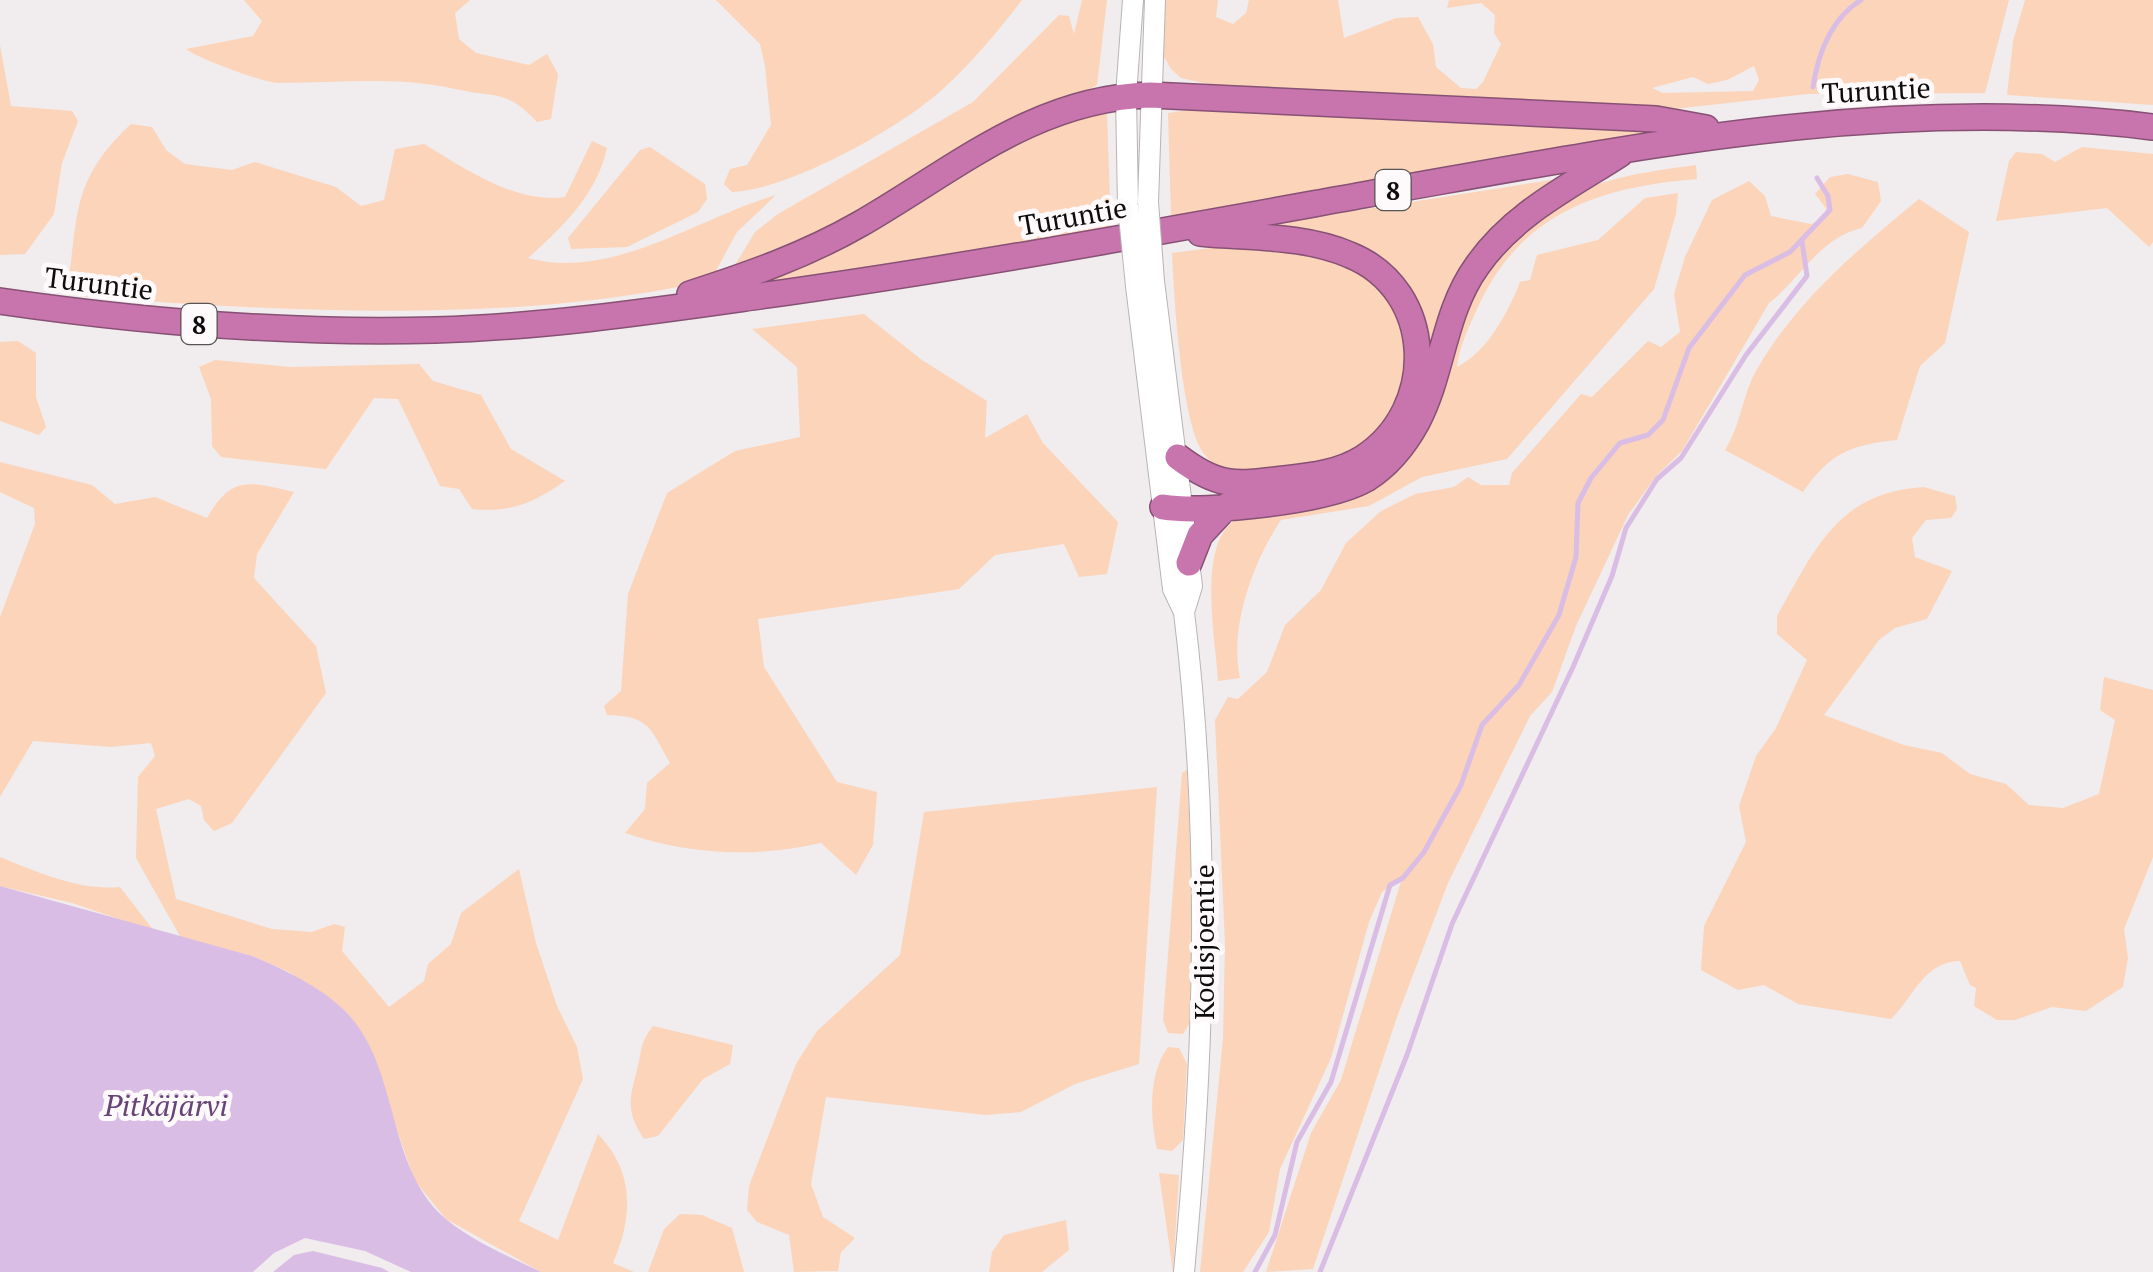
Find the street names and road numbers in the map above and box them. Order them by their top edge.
street label: Turuntie [1821,69,1931,111]
road number: 8 [1376,170,1410,210]
street label: Turuntie [1016,188,1130,244]
street label: Turuntie [43,258,155,308]
road number: 8 [182,304,216,344]
street label: Kodisjoentie [1185,864,1222,1020]

